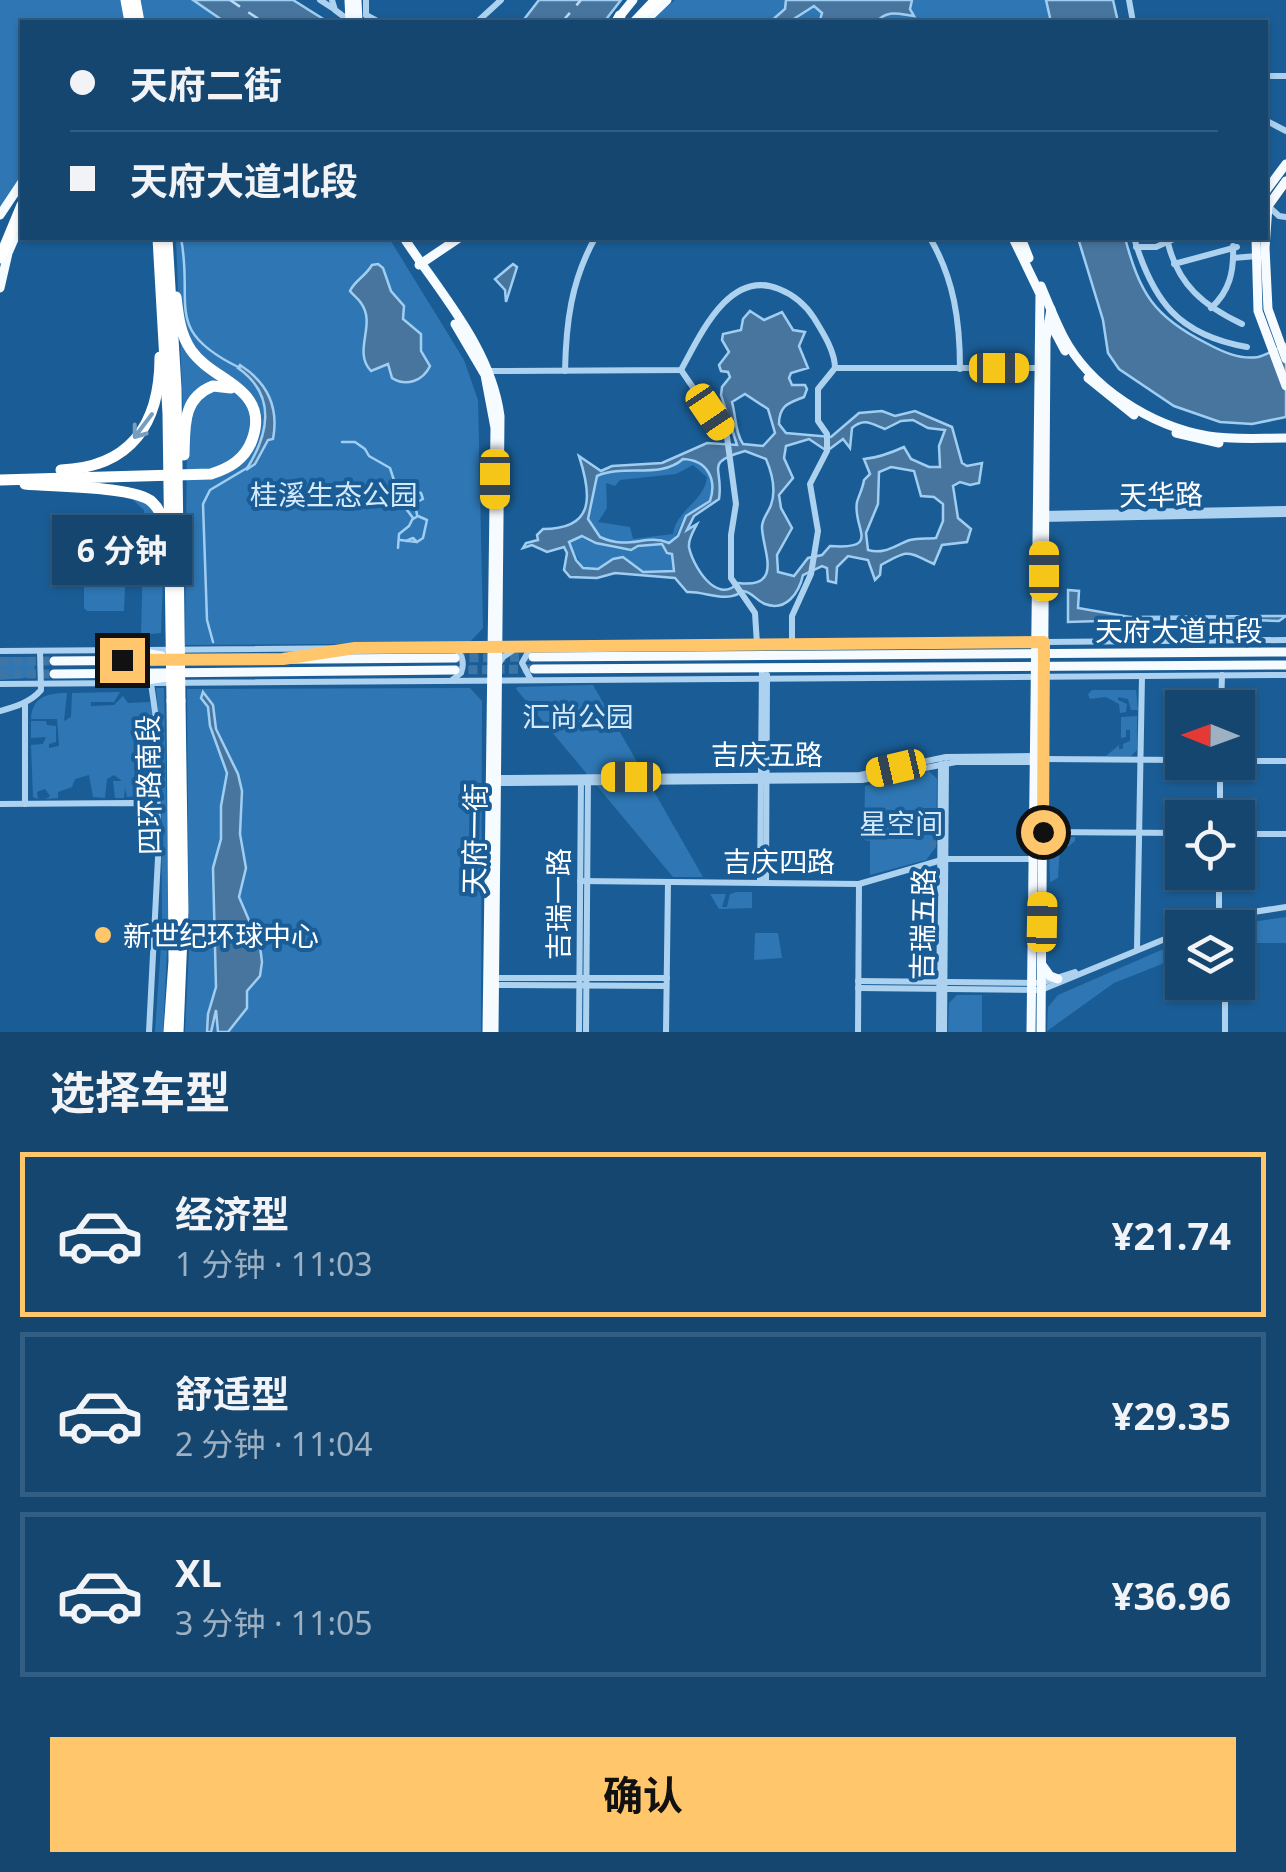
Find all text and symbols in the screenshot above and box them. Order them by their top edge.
text: 天府二街 [130,58,282,110]
text: 天府大道北段 [130,154,358,206]
car [969,353,1029,383]
car [681,379,739,445]
one-way arrow [133,412,154,439]
car [480,449,510,509]
street label: 天华路 [1119,474,1203,514]
park label: 桂溪生态公园 [250,475,418,513]
callout: 6 分钟 [52,515,192,585]
text: 6 分钟 [77,528,167,571]
car [1029,541,1059,601]
street label: 天府大道中段 [1095,611,1263,649]
route end [100,638,145,683]
north arrow [1165,690,1255,780]
map controls [1165,690,1255,1000]
park label: 汇尚公园 [522,697,634,735]
street label: 四环路南段 [128,715,168,855]
street label: 吉庆五路 [711,735,823,773]
car [863,747,929,789]
car [601,762,661,792]
street label: 天府一街 [454,783,494,895]
button: locate [1165,800,1255,890]
park label: 星空间 [859,804,943,842]
route start [1021,810,1066,855]
street label: 吉庆四路 [723,842,835,880]
street label: 吉瑞一路 [539,848,577,960]
street label: 吉瑞五路 [902,868,942,980]
car [1026,892,1058,952]
button: layers [1165,910,1255,1000]
place label: 新世纪环球中心 [123,916,319,954]
marker: 新世纪环球中心 [92,924,114,946]
text: 选择车型 [50,1061,230,1122]
text: 经济型 [175,1187,289,1239]
icon: car [55,1190,145,1280]
text: ¥21.74 [1112,1209,1231,1261]
text: 1 分钟 · 11:03 [175,1242,373,1285]
text: 舒适型 [175,1367,289,1419]
icon: car [55,1370,145,1460]
text: ¥29.35 [1112,1389,1231,1441]
text: 2 分钟 · 11:04 [175,1422,373,1465]
text: XL [175,1546,222,1598]
icon: car [55,1550,145,1640]
text: ¥36.96 [1112,1569,1231,1621]
text: 3 分钟 · 11:05 [175,1601,373,1644]
button: 确认 [50,1737,1236,1852]

